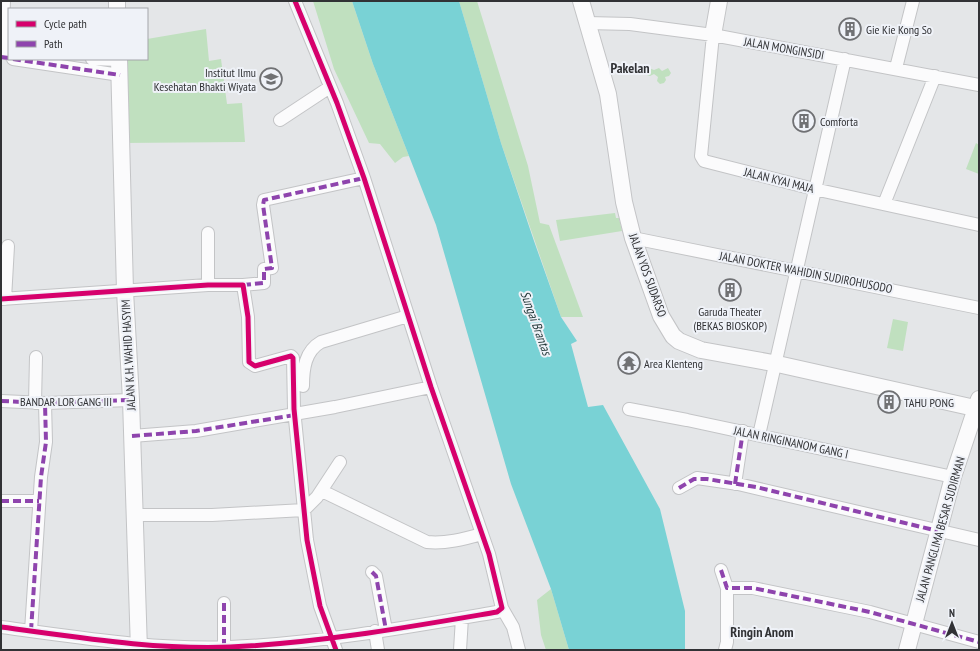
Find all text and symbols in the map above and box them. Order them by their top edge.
legend [8,8,148,60]
text: Cycle path [44,16,87,31]
building icon: Gie Kie Kong So [837,16,863,42]
place label: Gie Kie Kong So [866,22,932,37]
street label: JALAN MONGINSIDI [742,33,825,62]
text: Path [44,36,62,51]
district label: Pakelan [610,59,650,77]
place label: Institut Ilmu Kesehatan Bhakti Wiyata [154,65,256,94]
school or university icon: Institut Ilmu Kesehatan Bhakti Wiyata [258,66,284,92]
building icon: Comforta [791,108,817,134]
place label: Comforta [820,114,858,129]
street label: JALAN KYAI MAJA [741,164,816,196]
street label: JALAN YOS SUDARSO [626,230,670,319]
street label: JALAN DOKTER WAHIDIN SUDIROHUSODO [717,248,894,296]
building icon: Garuda Theater (BEKAS BIOSKOP) [717,277,743,303]
water label: Sungai Brantas [517,289,556,359]
street label: JALAN K.H. WAHID HASYIM [118,299,138,412]
place label: Garuda Theater (BEKAS BIOSKOP) [693,304,767,333]
temple icon: Area Klenteng [616,350,642,376]
place label: Area Klenteng [644,356,703,371]
building icon: TAHU PONG [876,389,902,415]
street label: BANDAR LOR GANG III [20,394,112,409]
place label: TAHU PONG [904,395,954,410]
street label: JALAN RINGINANOM GANG I [731,422,850,461]
street label: JALAN PANGLIMA BESAR SUDIRMAN [912,455,968,604]
north arrow [932,603,972,643]
text: N [949,606,955,620]
district label: Ringin Anom [730,623,794,641]

